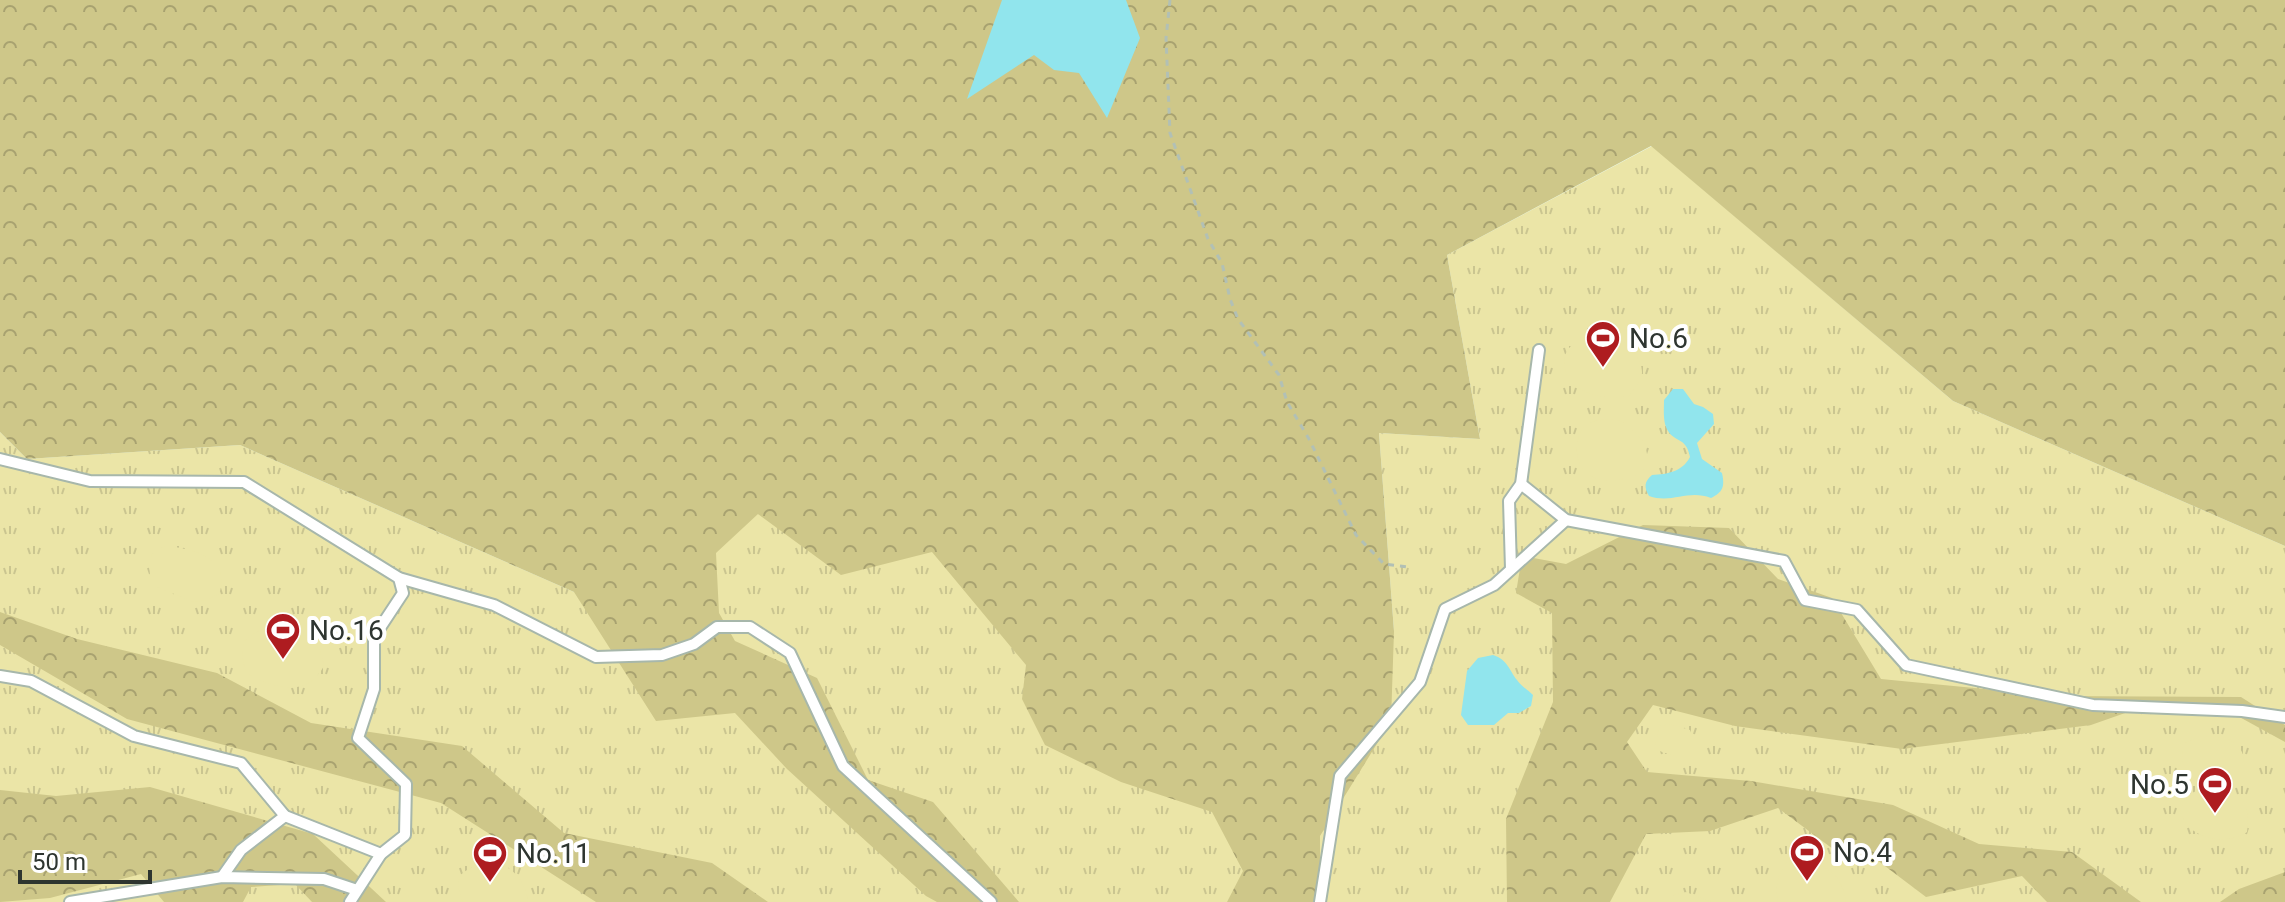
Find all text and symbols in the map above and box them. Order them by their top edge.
sports icon: No.6 [1584,319,1622,369]
place label: No.6 [1629,322,1688,355]
sports icon: No.16 [264,611,302,661]
place label: No.16 [309,614,384,647]
sports icon: No.5 [2196,765,2234,815]
place label: No.5 [2130,768,2189,801]
sports icon: No.4 [1788,833,1826,883]
scale bar [20,834,150,884]
sports icon: No.11 [471,834,509,884]
place label: No.4 [1833,836,1892,869]
place label: No.11 [516,837,591,870]
text: 50 m [32,848,86,876]

